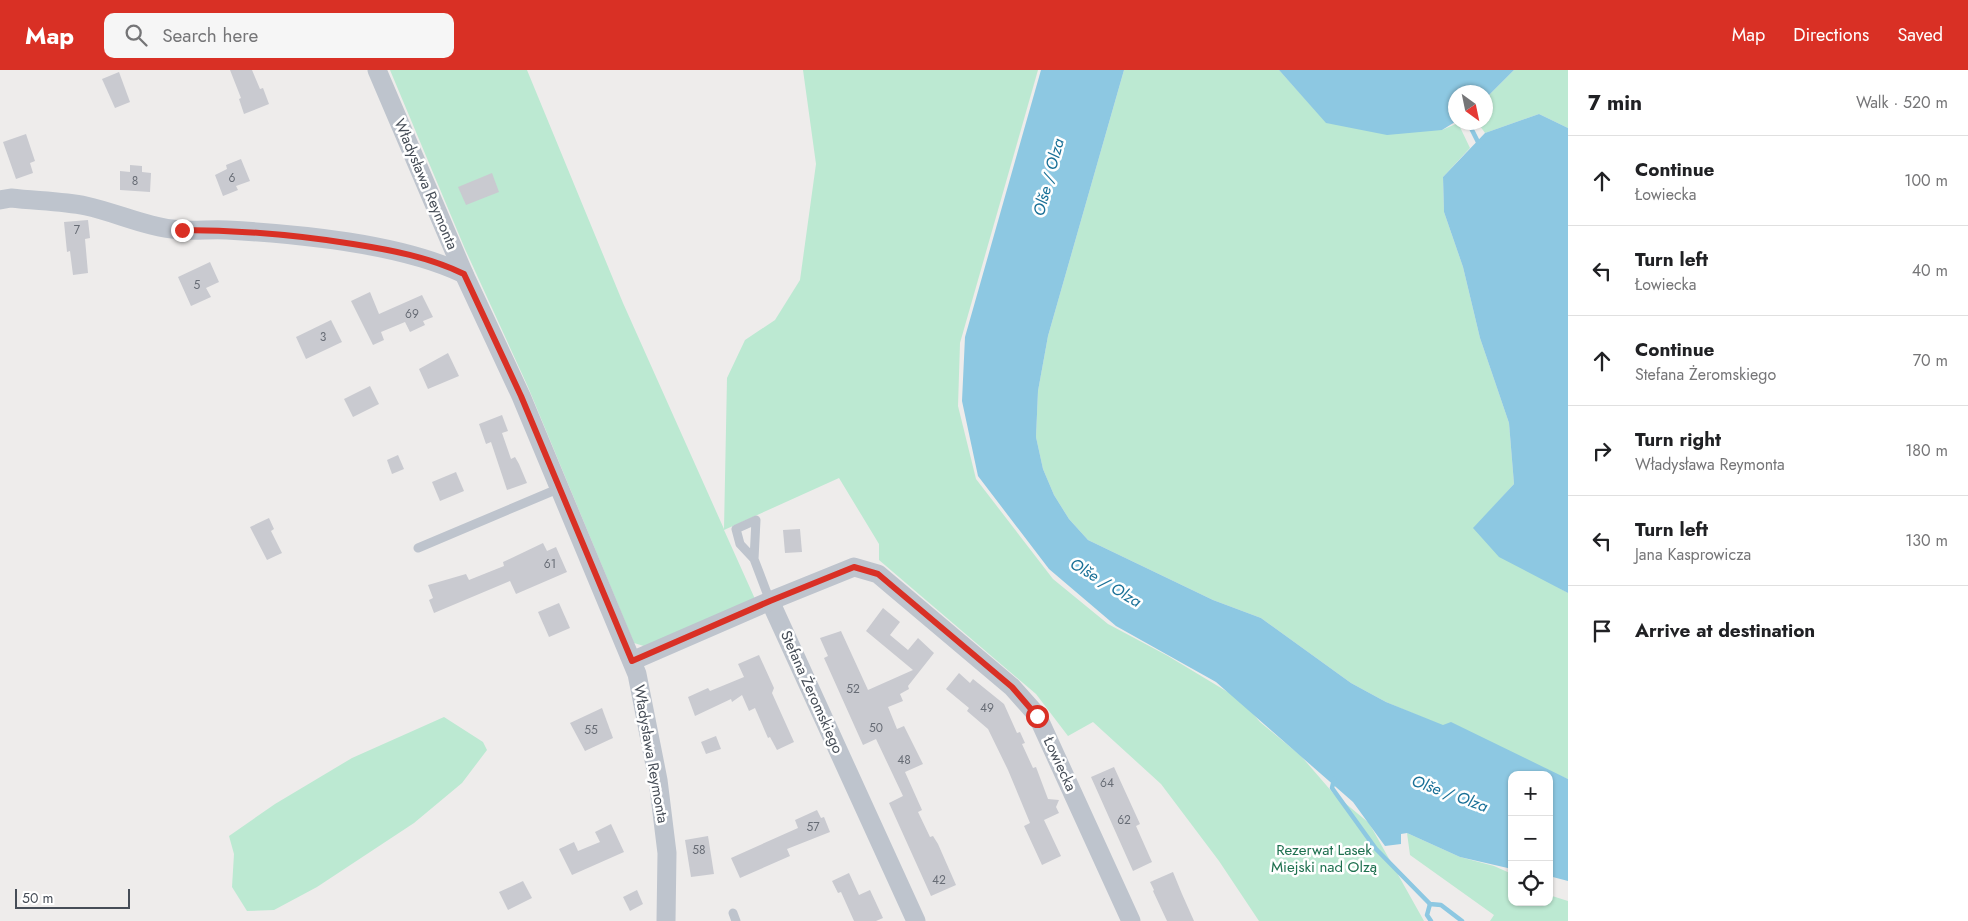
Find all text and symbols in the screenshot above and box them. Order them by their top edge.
search box [104,13,454,58]
text: Map [25,18,74,53]
icon: search [122,21,150,49]
text: Search here [162,22,258,49]
text: Map [1732,22,1765,48]
text: Directions [1793,22,1869,48]
text: Saved [1897,22,1943,48]
north arrow [1448,85,1493,130]
text: 7 min [1588,88,1642,118]
text: Walk · 520 m [1856,91,1948,114]
street label: Władysława Reymonta [388,115,464,253]
water label: Olše / Olza [1027,136,1070,219]
text: Continue [1635,156,1714,183]
icon: ahead [1588,167,1616,195]
house number: 6 [229,169,236,187]
text: 100 m [1904,169,1948,192]
house number: 8 [132,172,138,190]
text: Łowiecka [1635,183,1696,206]
route end [171,219,194,242]
house number: 7 [74,221,81,239]
text: Turn left [1635,246,1708,273]
icon: left [1588,257,1616,285]
text: 40 m [1912,259,1948,282]
text: Łowiecka [1635,273,1696,296]
house number: 5 [194,276,201,294]
house number: 69 [405,305,419,323]
house number: 3 [320,328,327,346]
text: Continue [1635,336,1714,363]
icon: ahead [1588,347,1616,375]
text: 70 m [1913,349,1948,372]
text: Stefana Żeromskiego [1635,363,1776,386]
text: Turn right [1635,426,1721,453]
icon: right [1588,437,1616,465]
text: 180 m [1905,439,1948,462]
text: Władysława Reymonta [1635,453,1785,476]
text: Turn left [1635,516,1708,543]
icon: left [1588,527,1616,555]
text: 130 m [1905,529,1948,552]
text: Jana Kasprowicza [1635,543,1751,566]
water label: Olše / Olza [1066,552,1146,613]
house number: 61 [544,555,556,573]
icon: arrive [1588,617,1616,645]
text: Arrive at destination [1635,617,1815,644]
street label: Stefana Żeromskiego [775,627,849,757]
house number: 52 [846,680,860,698]
street label: Władysława Reymonta [628,683,674,825]
house number: 49 [980,699,994,717]
route start [1026,705,1049,728]
house number: 50 [869,719,883,737]
house number: 55 [584,721,598,739]
street label: Łowiecka [1037,732,1082,795]
house number: 48 [897,751,911,769]
water label: Olše / Olza [1409,769,1491,818]
map controls [1508,771,1553,906]
button: + [1508,771,1553,816]
house number: 64 [1100,774,1114,792]
house number: 62 [1117,811,1131,829]
button: − [1508,816,1553,861]
house number: 57 [806,818,820,836]
park label: Rezerwat Lasek Miejski nad Olzą [1271,839,1377,878]
house number: 58 [692,841,706,859]
button: locate [1508,861,1553,906]
house number: 42 [932,871,946,889]
scale bar [15,886,130,909]
text: 50 m [22,888,53,908]

